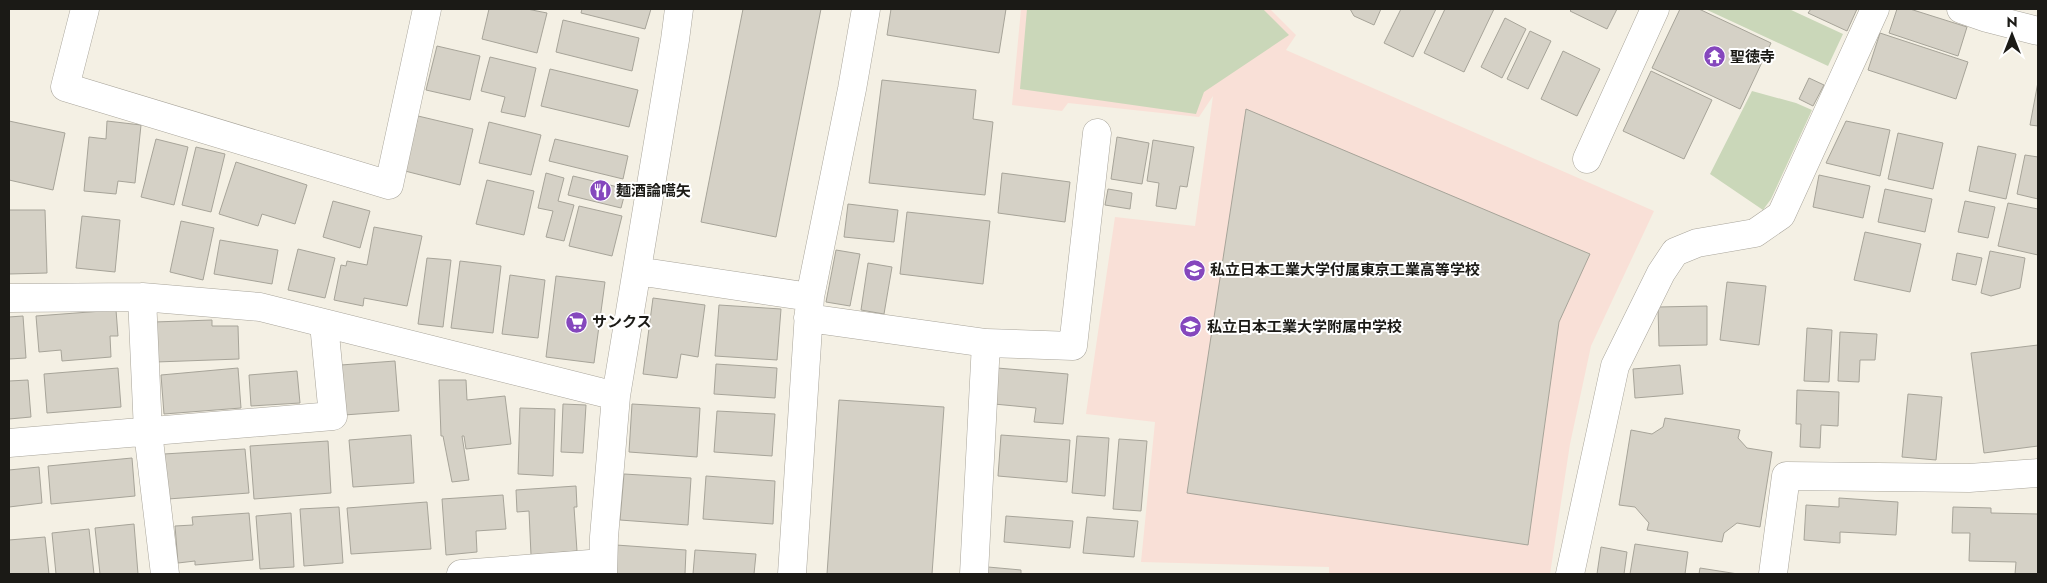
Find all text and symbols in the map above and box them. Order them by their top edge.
north arrow [1987,10,2037,60]
text: N [2006,12,2018,32]
temple icon: 聖徳寺 [1702,45,1726,69]
place label: 聖徳寺 [1730,46,1775,68]
restaurant icon: 麺酒論嚆矢 [588,179,612,203]
place label: 麺酒論嚆矢 [616,180,691,202]
school or university icon: 私立日本工業大学付属東京工業高等学校 [1182,258,1206,282]
place label: 私立日本工業大学付属東京工業高等学校 [1210,259,1480,281]
supermarket icon: サンクス [564,310,588,334]
place label: サンクス [592,311,652,333]
school or university icon: 私立日本工業大学附属中学校 [1179,315,1203,339]
place label: 私立日本工業大学附属中学校 [1207,316,1402,338]

